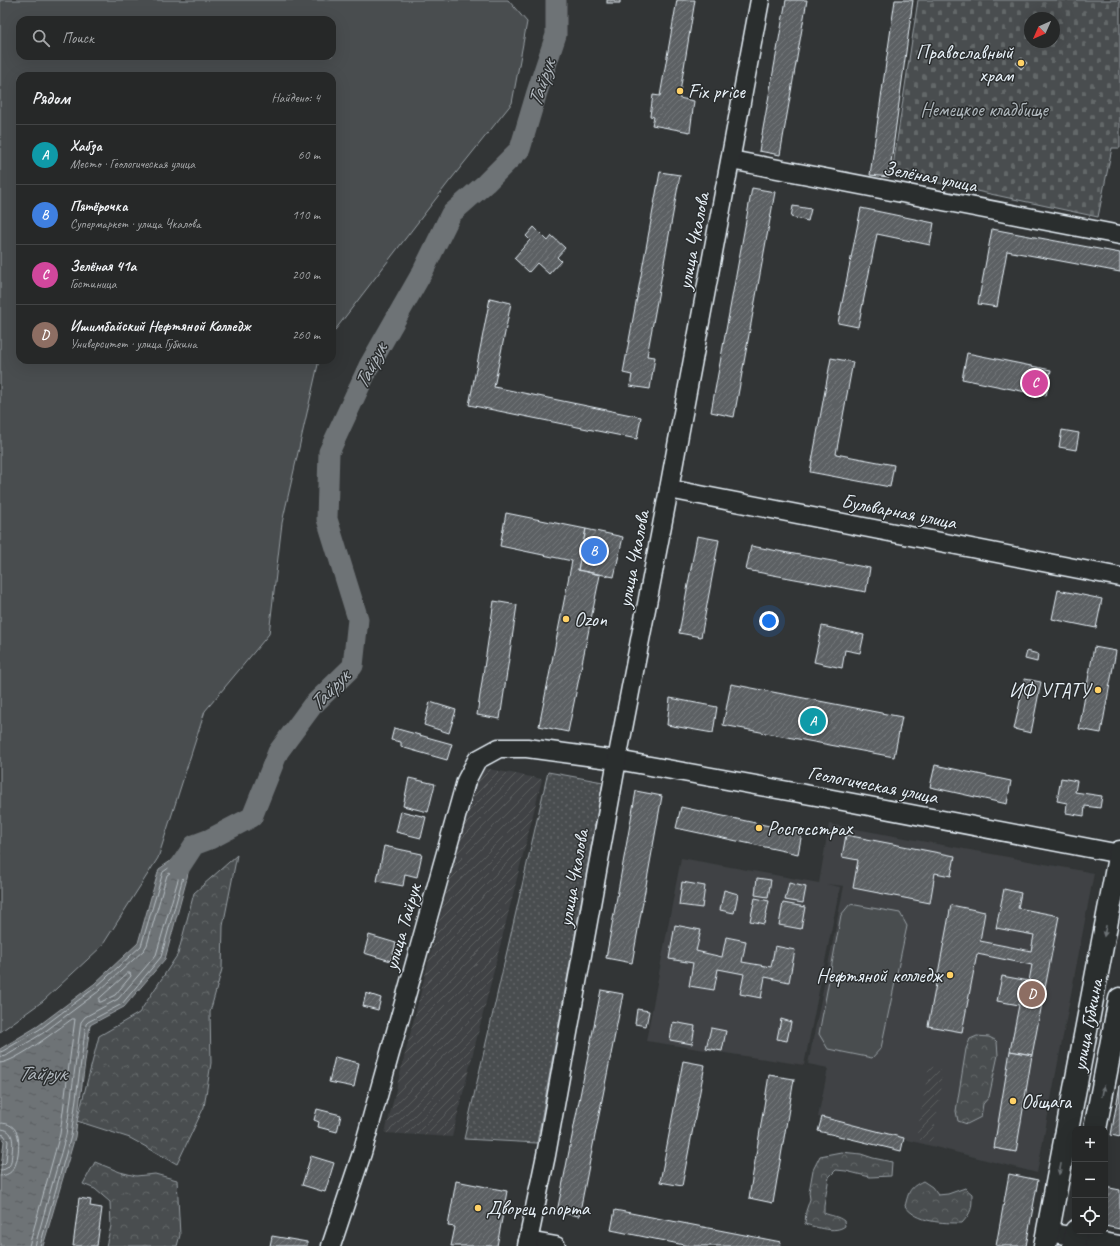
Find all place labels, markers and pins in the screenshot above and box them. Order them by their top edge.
place label: Православный храм [916,40,1015,88]
marker: Православный храм [1016,58,1026,68]
place label: Fix price [688,79,746,104]
marker: Fix price [675,86,685,96]
pin: C [1022,368,1048,398]
pin: B [581,536,607,566]
place label: Ozon [574,607,608,632]
marker: Ozon [561,614,571,624]
place label: ИФ УГАТУ [1009,678,1093,703]
marker: ИФ УГАТУ [1093,685,1103,695]
pin: A [800,706,826,736]
place label: Росгосстрах [767,816,854,841]
marker: Росгосстрах [754,823,764,833]
place label: Нефтяной колледж [816,963,944,988]
marker: Нефтяной колледж [945,970,955,980]
pin: D [1019,979,1045,1009]
place label: Общага [1021,1089,1073,1114]
marker: Общага [1008,1096,1018,1106]
place label: Дворец спорта [486,1196,591,1221]
marker: Дворец спорта [473,1203,483,1213]

